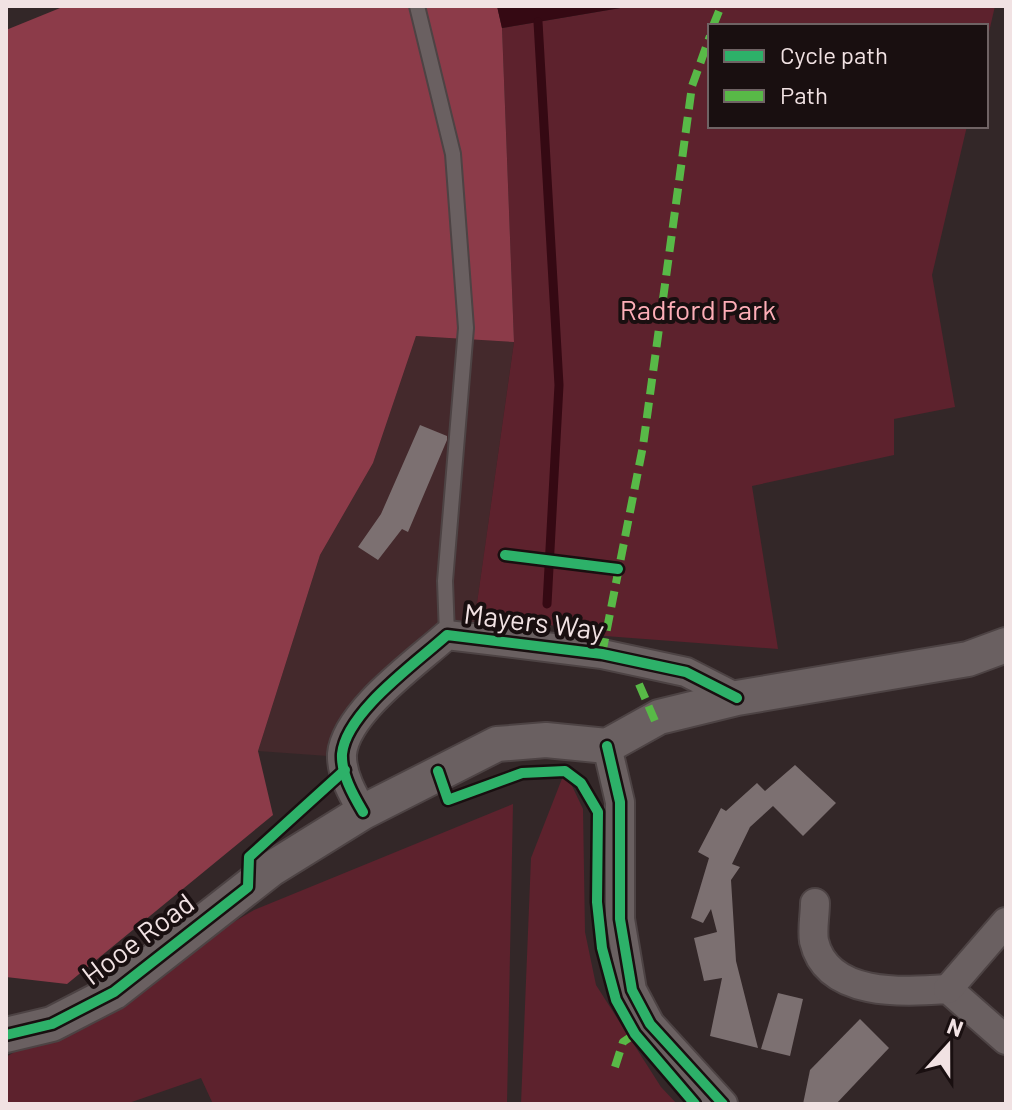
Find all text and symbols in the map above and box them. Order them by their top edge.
legend [708,24,988,128]
text: Cycle path [780,40,888,69]
text: Path [780,80,828,109]
park label: Radford Park [620,292,776,326]
street label: Mayers Way [462,596,606,646]
street label: Hooe Road [75,885,200,991]
north arrow [908,1006,988,1086]
text: N [944,1012,967,1041]

